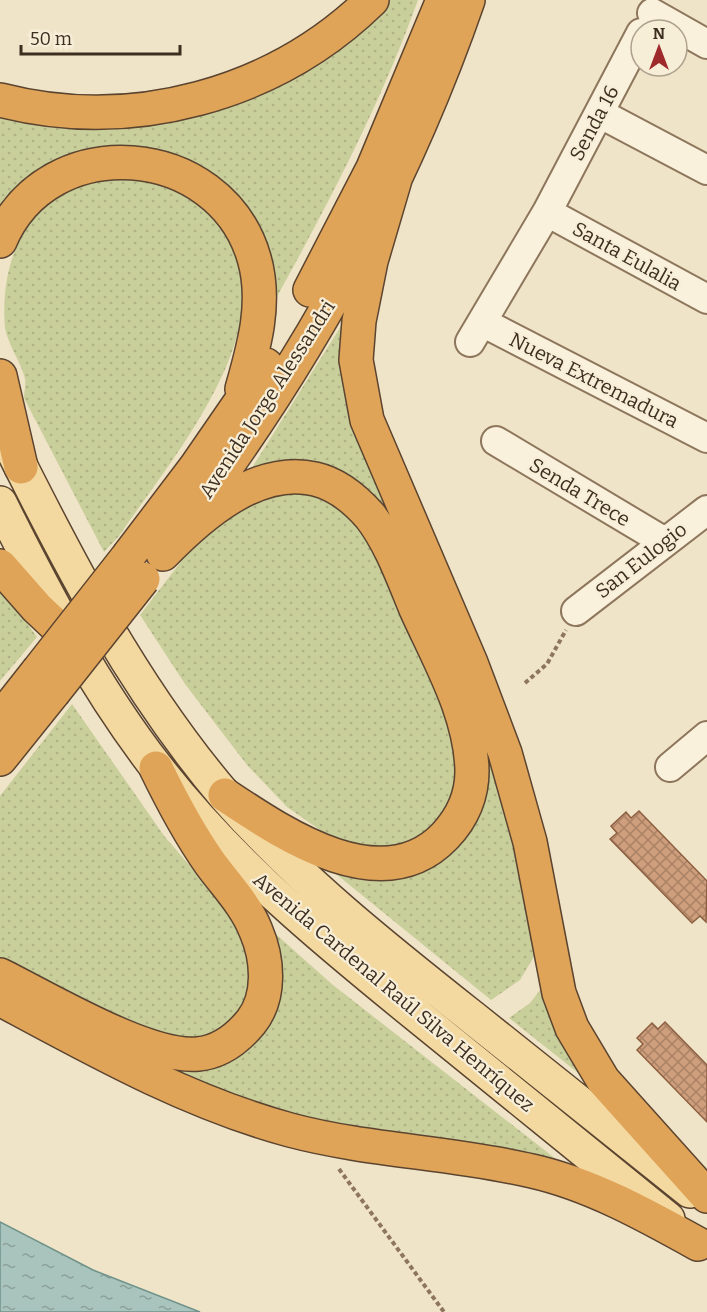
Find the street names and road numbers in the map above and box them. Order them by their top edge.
street label: Senda 16 [564,81,624,165]
street label: Santa Eulalia [569,216,686,296]
street label: Avenida Jorge Alessandri [194,295,340,503]
street label: Nueva Extremadura [505,327,683,433]
street label: Senda Trece [525,453,635,531]
street label: San Eulogio [591,517,691,603]
street label: Avenida Cardenal Raúl Silva Henríquez [249,867,539,1117]

